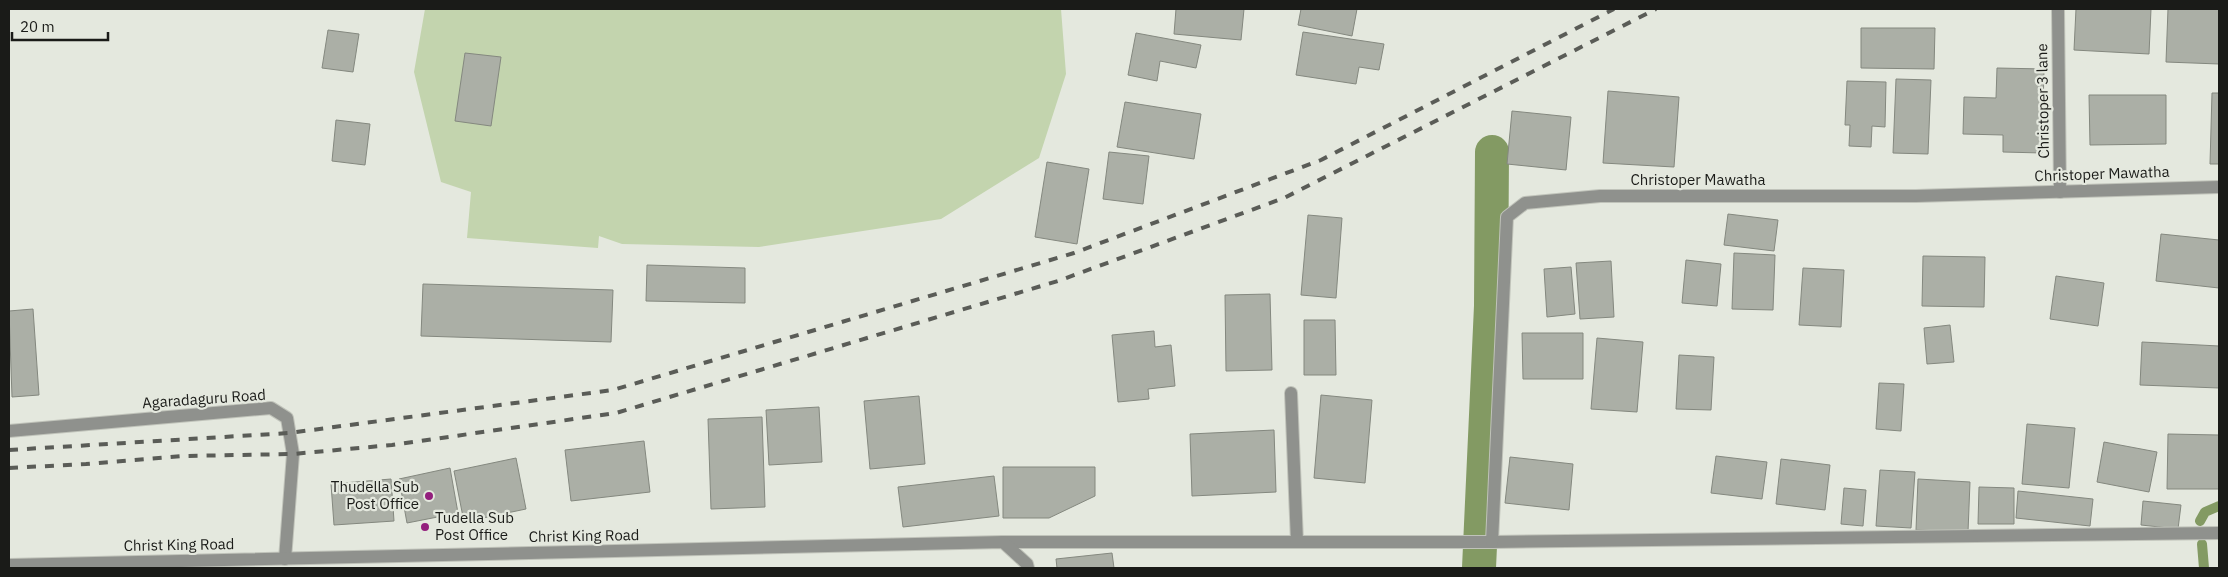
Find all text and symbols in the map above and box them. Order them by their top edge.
scale bar [12,10,109,42]
text: 20 m [20,17,55,36]
street label: Christoper 3 lane [2032,43,2053,159]
street label: Christoper Mawatha [2034,162,2170,185]
street label: Christoper Mawatha [1630,170,1766,189]
street label: Agaradaguru Road [141,385,267,412]
place label: Thudella Sub Post Office [331,477,419,513]
marker: Thudella Sub Post Office [423,490,435,502]
place label: Tudella Sub Post Office [435,508,514,544]
marker: Tudella Sub Post Office [419,521,431,533]
street label: Christ King Road [528,525,640,546]
street label: Christ King Road [123,534,235,555]

